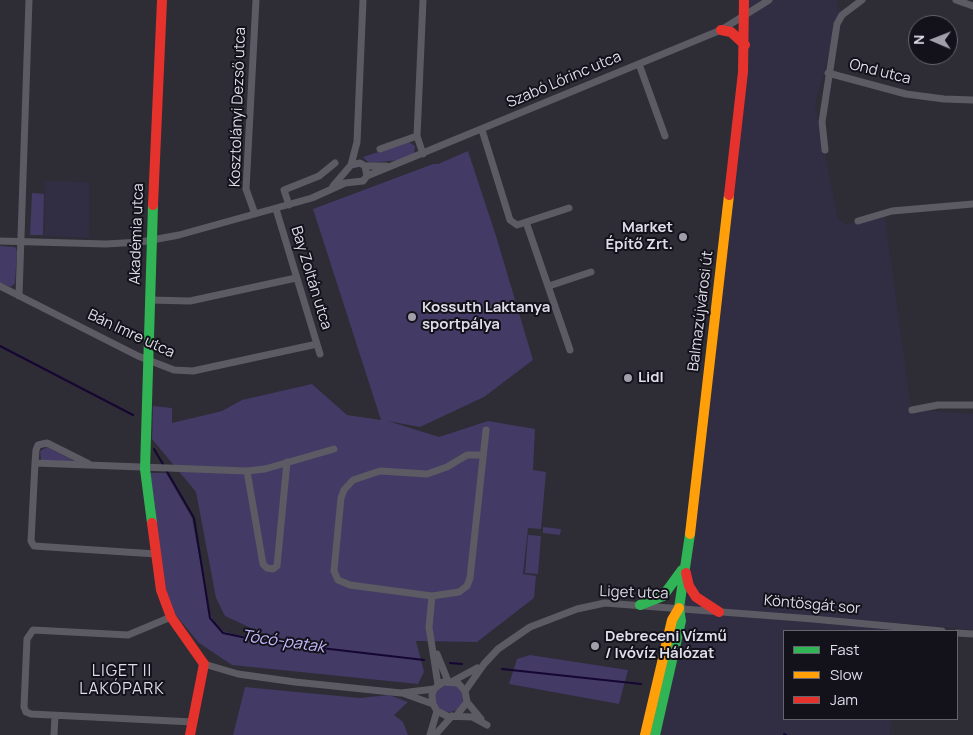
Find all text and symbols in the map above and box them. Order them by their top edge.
north arrow [908,15,958,65]
street label: Kosztolányi Dezső utca [226,27,250,187]
text: N [909,35,928,45]
street label: Szabó Lőrinc utca [504,48,624,112]
street label: Ond utca [847,56,913,88]
street label: Akadémia utca [126,183,148,285]
place label: Market Építő Zrt. [605,219,673,254]
street label: Bay Zoltán utca [287,224,335,332]
marker: Market Építő Zrt. [677,231,689,243]
street label: Balmazújvárosi út [685,250,717,372]
place label: Kossuth Laktanya sportpálya [422,299,550,334]
street label: Bán Imre utca [85,306,177,362]
marker: Kossuth Laktanya sportpálya [406,311,418,323]
place label: Lidl [638,369,664,387]
marker: Lidl [622,372,634,384]
street label: Liget utca [599,583,669,603]
street label: Köntösgát sor [763,592,861,618]
water label: Tócó-patak [240,627,326,657]
place label: Debreceni Vízmű / Ivóvíz Hálózat [605,628,727,663]
legend [783,630,958,720]
text: Fast [830,639,859,660]
marker: Debreceni Vízmű / Ivóvíz Hálózat [589,640,601,652]
district label: LIGET II LAKÓPARK [78,662,166,700]
text: Slow [830,664,863,685]
text: Jam [830,689,858,710]

